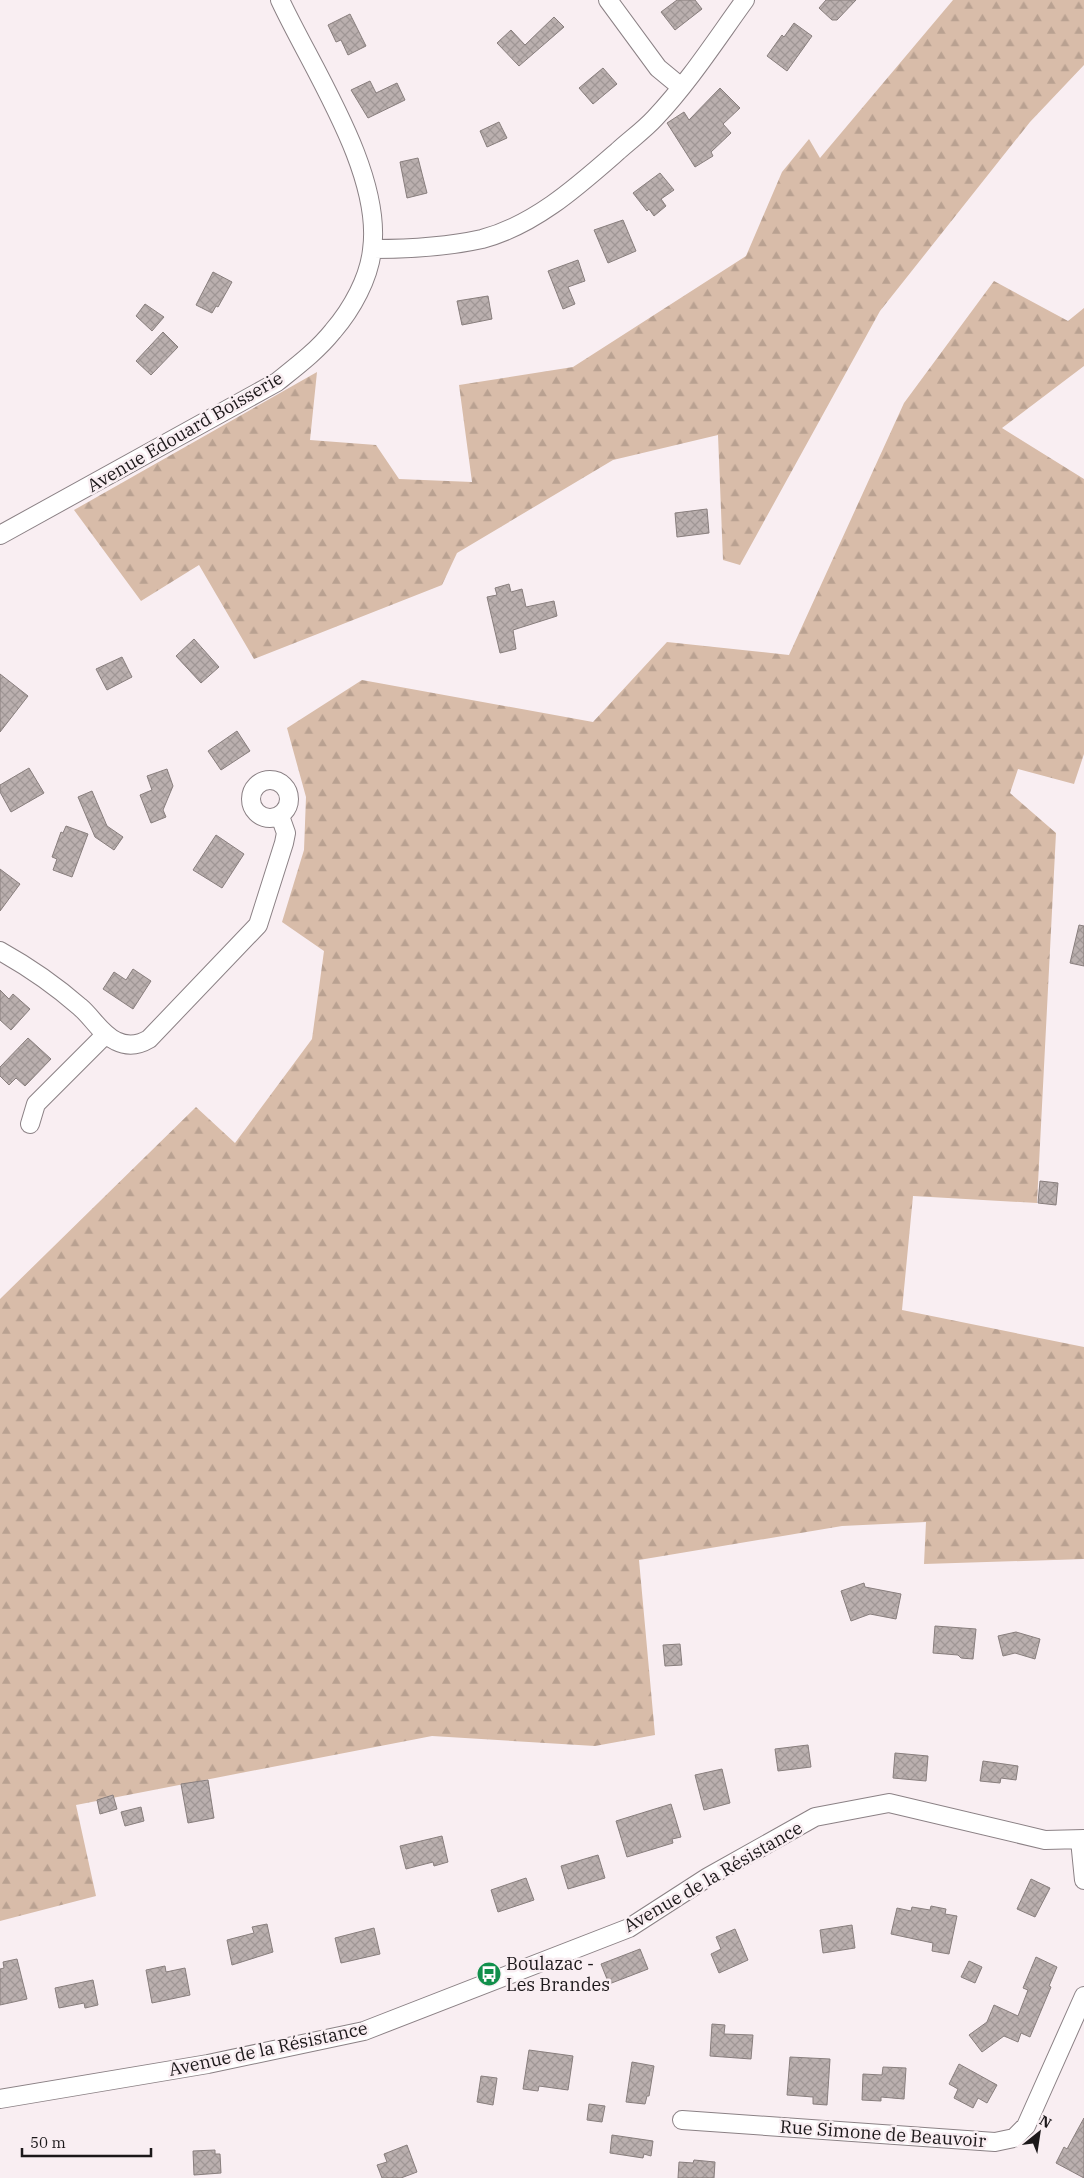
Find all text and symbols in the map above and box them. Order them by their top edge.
street label: Avenue Edouard Boisserie [83,366,287,497]
street label: Avenue de la Résistance [619,1816,806,1937]
place label: Boulazac - Les Brandes [506,1952,610,1996]
bus stop icon: Boulazac - Les Brandes [476,1961,502,1987]
street label: Avenue de la Résistance [166,2016,369,2081]
north arrow [1014,2108,1064,2158]
text: N [1036,2111,1055,2132]
street label: Rue Simone de Beauvoir [779,2115,987,2152]
scale bar [22,2126,151,2158]
text: 50 m [30,2133,66,2152]

